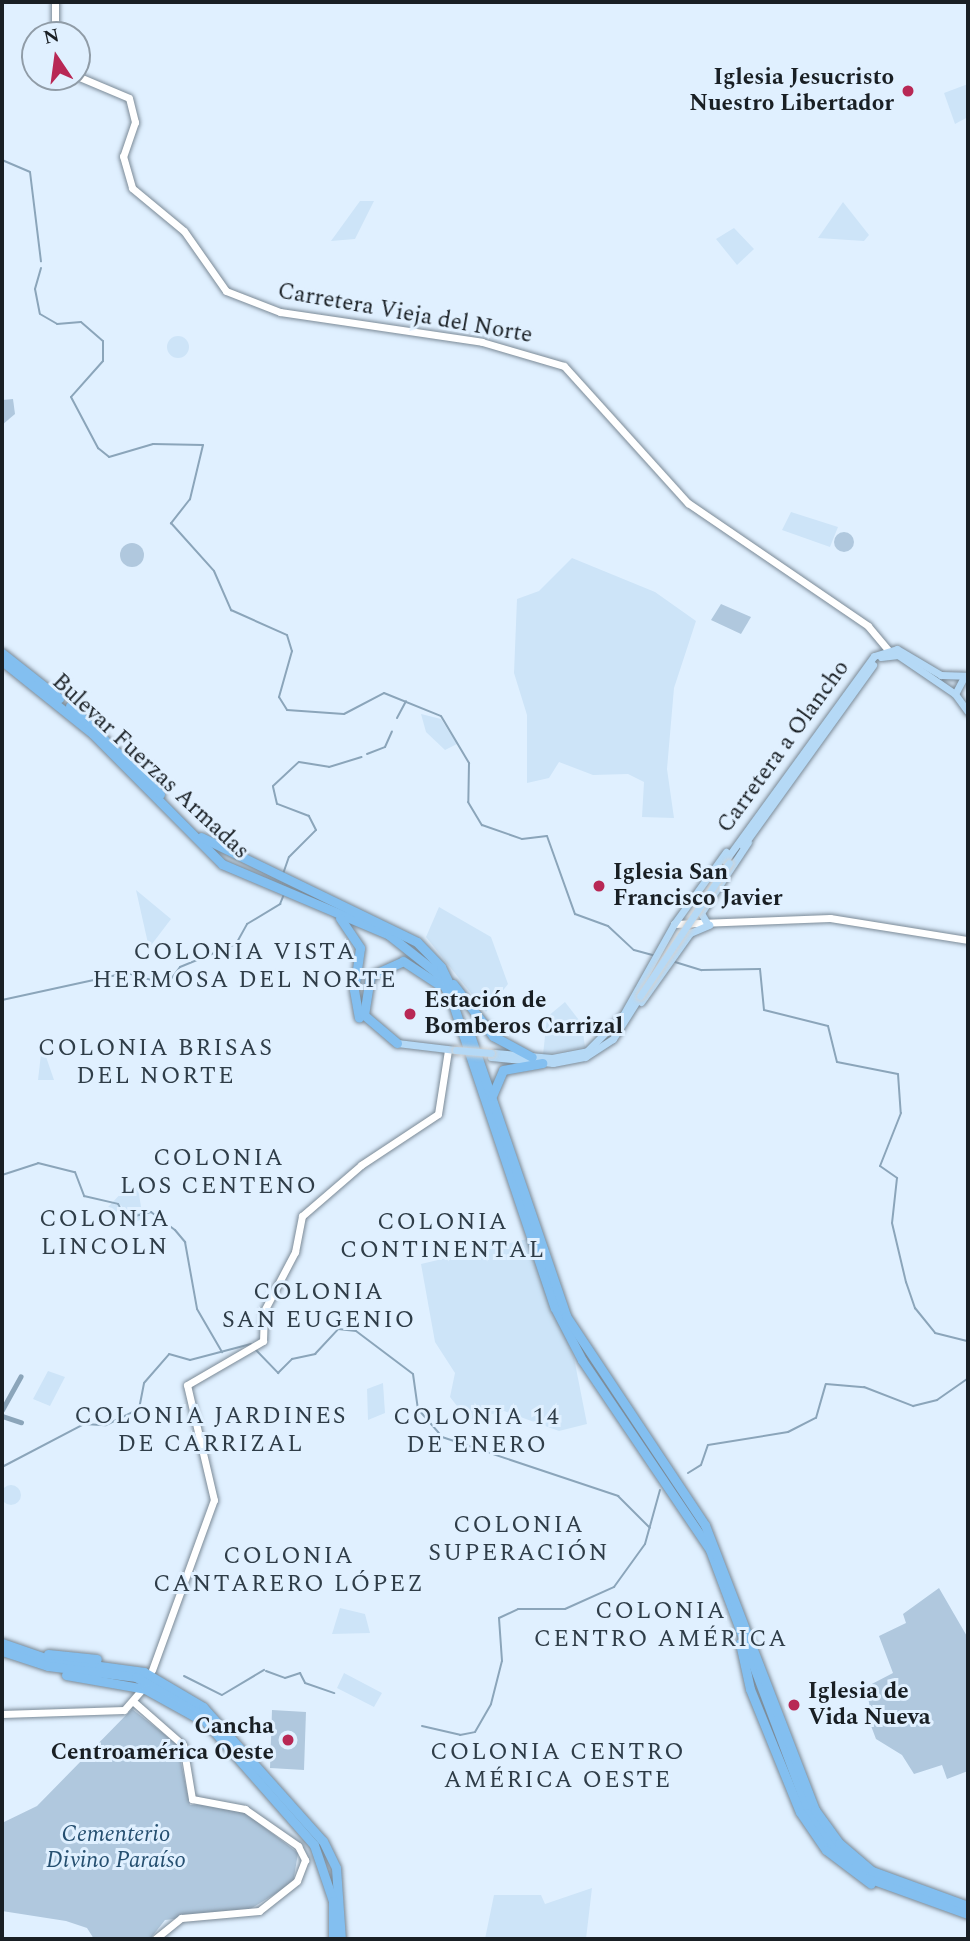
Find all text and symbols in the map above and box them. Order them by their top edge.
north arrow [21,21,91,91]
text: N [41,21,62,53]
place label: Iglesia Jesucristo Nuestro Libertador [689,64,894,118]
marker: Iglesia Jesucristo Nuestro Libertador [900,83,916,99]
street label: Carretera Vieja del Norte [275,278,535,350]
street label: Carretera a Olancho [712,655,856,839]
street label: Bulevar Fuerzas Armadas [46,668,254,866]
place label: Iglesia San Francisco Javier [613,859,783,913]
marker: Iglesia San Francisco Javier [591,878,607,894]
district label: COLONIA VISTA HERMOSA DEL NORTE [95,939,395,995]
place label: Estación de Bomberos Carrizal [424,987,623,1041]
marker: Estación de Bomberos Carrizal [402,1006,418,1022]
district label: COLONIA BRISAS DEL NORTE [40,1035,272,1091]
district label: COLONIA LOS CENTENO [121,1145,317,1201]
district label: COLONIA LINCOLN [40,1206,170,1262]
district label: COLONIA CONTINENTAL [341,1209,545,1265]
district label: COLONIA SAN EUGENIO [223,1279,415,1335]
district label: COLONIA JARDINES DE CARRIZAL [76,1403,346,1459]
district label: COLONIA 14 DE ENERO [394,1404,560,1460]
district label: COLONIA SUPERACIÓN [429,1512,609,1568]
district label: COLONIA CANTARERO LÓPEZ [155,1543,423,1599]
district label: COLONIA CENTRO AMÉRICA [536,1598,786,1654]
place label: Iglesia de Vida Nueva [808,1678,930,1732]
marker: Iglesia de Vida Nueva [786,1697,802,1713]
place label: Cancha Centroamérica Oeste [51,1713,274,1767]
marker: Cancha Centroamérica Oeste [280,1732,296,1748]
district label: COLONIA CENTRO AMÉRICA OESTE [432,1739,684,1795]
park label: Cementerio Divino Paraíso [46,1821,186,1875]

